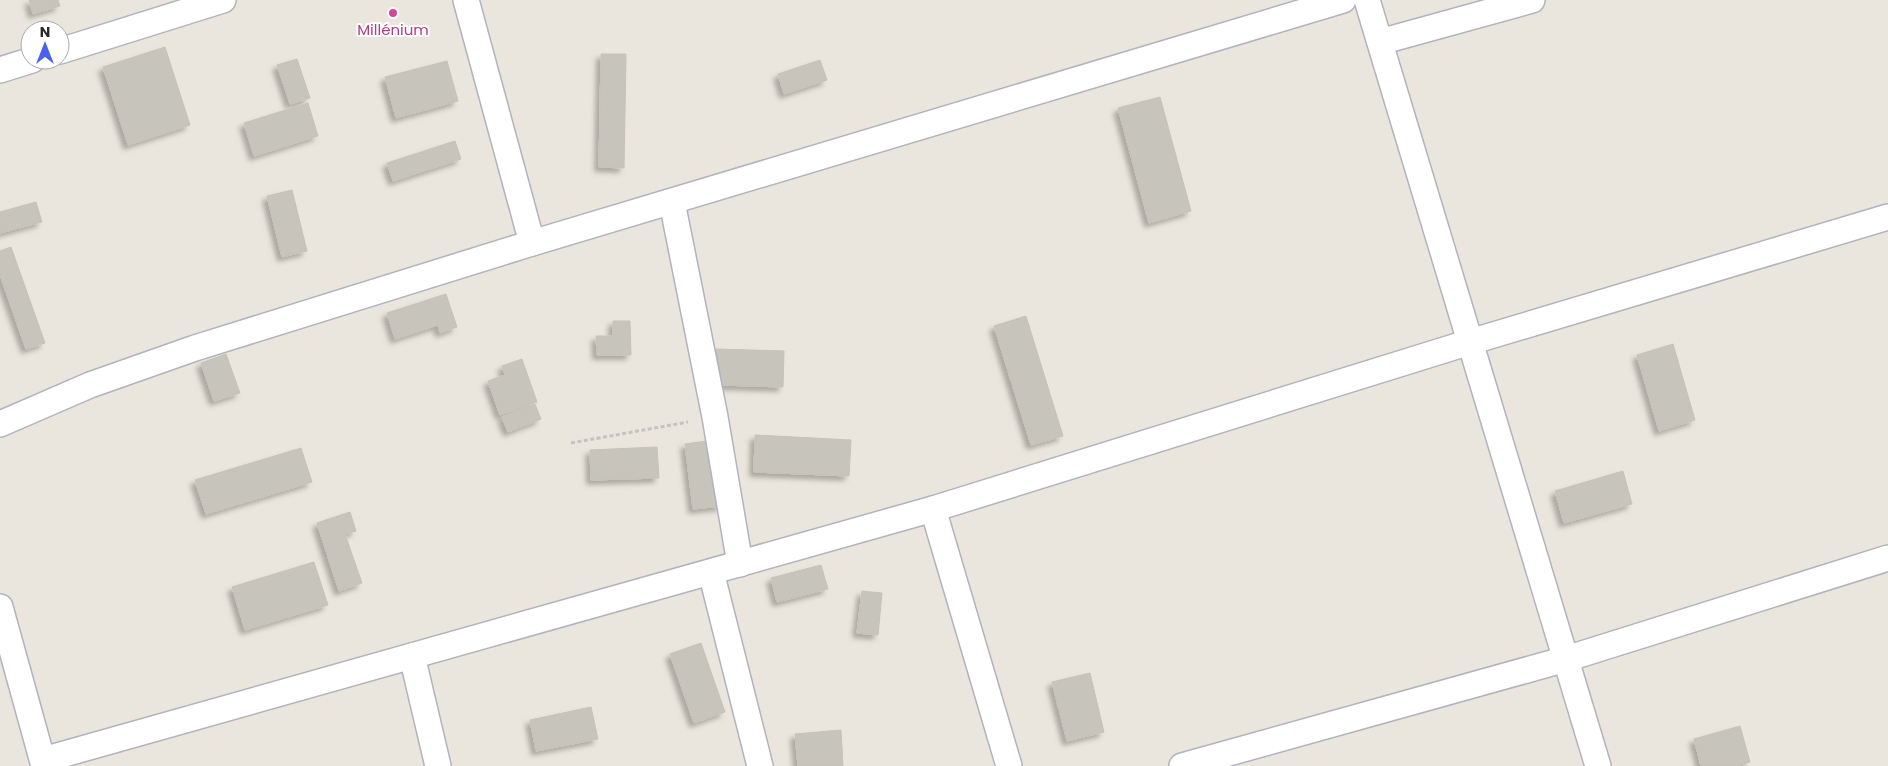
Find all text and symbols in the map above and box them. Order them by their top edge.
marker: Millénium [387,7,399,19]
place label: Millénium [357,19,429,40]
north arrow [20,20,70,70]
text: N [40,22,50,42]

